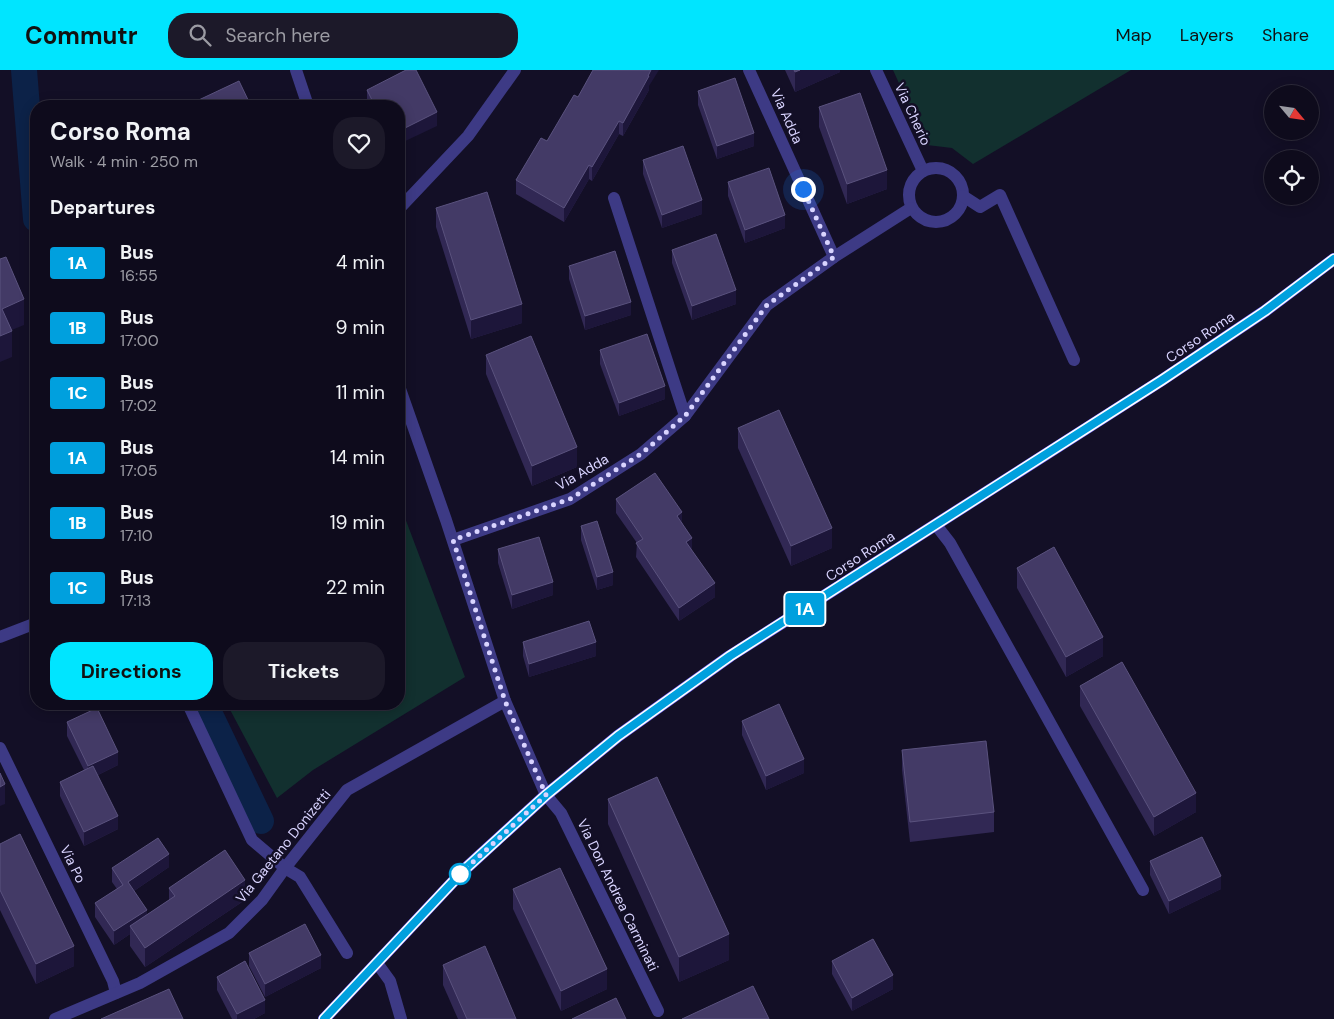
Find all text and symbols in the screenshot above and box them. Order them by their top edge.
search box [168,13,518,58]
text: Commutr [25,20,138,51]
icon: search [186,21,214,49]
text: Search here [226,23,330,48]
text: Map [1116,23,1152,47]
text: Layers [1180,23,1234,47]
text: Share [1262,23,1309,47]
street label: Via Cherio [891,80,935,148]
north arrow [1264,85,1319,140]
map controls [1264,85,1319,205]
street label: Via Adda [767,86,807,146]
text: Corso Roma [50,116,191,147]
button: heart [333,117,385,169]
button: locate [1264,150,1319,205]
text: Walk · 4 min · 250 m [50,151,198,172]
your location [791,177,816,202]
text: Departures [50,195,155,220]
text: Bus [120,240,154,265]
text: 4 min [336,250,385,275]
text: 1A [68,251,87,275]
text: 16:55 [120,265,158,286]
text: Bus [120,305,154,330]
street label: Corso Roma [1162,307,1238,367]
text: 9 min [336,315,385,340]
text: 1B [68,316,87,340]
text: 17:00 [120,330,159,351]
text: Bus [120,370,154,395]
text: 11 min [336,380,385,405]
text: 1C [68,381,87,405]
text: 17:02 [120,395,157,416]
text: Bus [120,435,154,460]
text: 14 min [330,445,385,470]
text: 1A [68,446,87,470]
street label: Via Adda [552,450,612,494]
text: 17:05 [120,460,157,481]
text: Bus [120,500,154,525]
text: 19 min [330,510,385,535]
text: 1B [68,511,87,535]
text: 17:10 [120,525,153,546]
street label: Corso Roma [822,527,898,585]
text: Bus [120,565,154,590]
text: 22 min [326,575,385,600]
text: 1C [68,576,87,600]
text: 17:13 [120,590,151,611]
line badge: 1A [782,593,828,625]
text: 1A [795,597,815,621]
button: Directions [50,642,213,700]
button: Tickets [223,642,385,700]
street label: Via Gaetano Donizetti [232,786,334,906]
street label: Via Don Andrea Carminati [573,816,663,974]
street label: Via Po [56,842,90,886]
unlabelled marker [449,863,471,885]

